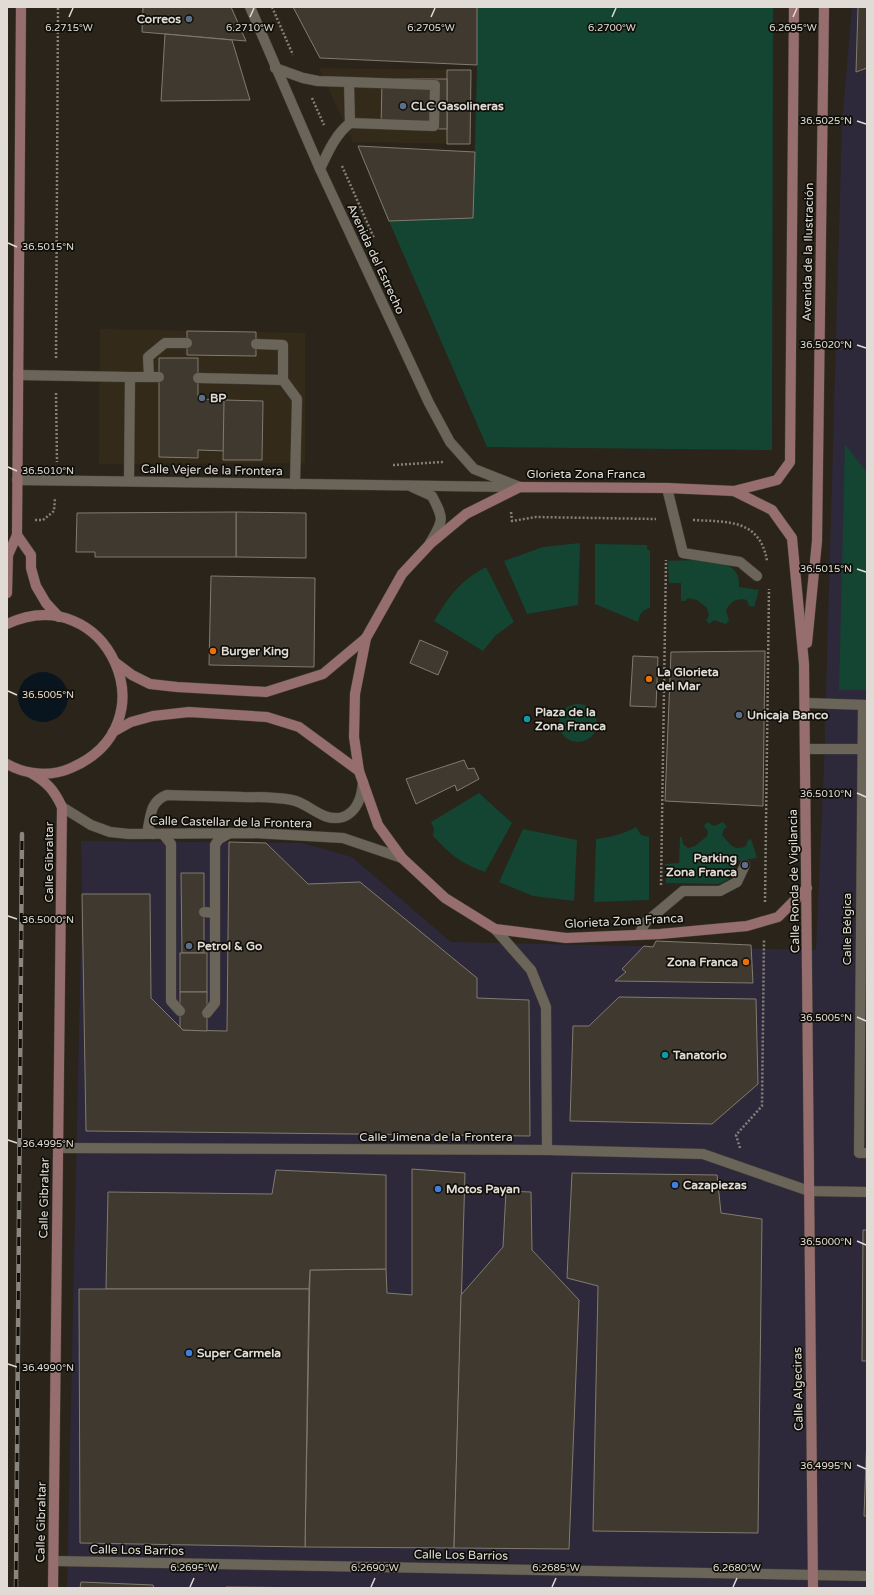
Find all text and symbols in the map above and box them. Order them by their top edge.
place label: Correos [137,12,181,26]
marker: Correos [184,14,194,24]
text: 6.2715°W [45,22,93,34]
text: 6.2710°W [226,22,274,34]
text: 6.2705°W [407,22,455,34]
text: 6.2700°W [588,22,636,34]
text: 6.2695°W [769,22,817,34]
place label: CLC Gasolineras [411,99,504,113]
marker: CLC Gasolineras [398,101,408,111]
text: 36.5025°N [800,115,852,127]
street label: Avenida de la Ilustración [800,182,816,322]
street label: Avenida del Estrecho [344,202,408,316]
text: 36.5015°N [22,241,74,253]
text: 36.5020°N [800,339,852,351]
place label: BP [210,391,226,405]
marker: BP [197,393,207,403]
street label: Calle Vejer de la Frontera [141,462,283,478]
text: 36.5010°N [22,465,74,477]
street label: Glorieta Zona Franca [526,467,646,481]
text: 36.5015°N [800,563,852,575]
place label: Burger King [221,644,289,659]
marker: Burger King [208,646,218,656]
place label: La Glorieta del Mar [657,665,719,693]
marker: La Glorieta del Mar [644,674,654,684]
text: 36.5005°N [22,689,74,701]
place label: Plaza de la Zona Franca [535,705,606,733]
place label: Unicaja Banco [747,708,828,723]
marker: Unicaja Banco [734,710,744,720]
marker: Plaza de la Zona Franca [522,714,532,724]
text: 36.5010°N [800,788,852,800]
street label: Calle Ronda de Vigilancia [786,809,802,953]
street label: Calle Castellar de la Frontera [150,814,312,830]
street label: Calle Gibraltar [42,821,56,902]
place label: Parking Zona Franca [666,851,737,879]
marker: Parking Zona Franca [740,860,750,870]
street label: Calle Bélgica [840,893,854,965]
street label: Glorieta Zona Franca [564,911,684,931]
text: 36.5000°N [22,914,74,926]
place label: Petrol & Go [197,939,262,953]
marker: Petrol & Go [184,941,194,951]
place label: Zona Franca [667,955,738,969]
marker: Zona Franca [741,957,751,967]
text: 36.5005°N [800,1012,852,1024]
place label: Tanatorio [672,1048,727,1062]
marker: Tanatorio [660,1050,670,1060]
street label: Calle Jimena de la Frontera [359,1130,513,1144]
text: 36.4995°N [22,1138,74,1150]
street label: Calle Gibraltar [36,1157,52,1239]
place label: Cazapiezas [683,1178,747,1193]
marker: Cazapiezas [670,1180,680,1190]
place label: Motos Payan [446,1182,520,1197]
marker: Motos Payan [433,1184,443,1194]
text: 36.5000°N [800,1236,852,1248]
place label: Super Carmela [197,1346,281,1361]
street label: Calle Algeciras [790,1347,806,1431]
marker: Super Carmela [184,1348,194,1358]
text: 36.4990°N [22,1362,74,1374]
text: 36.4995°N [800,1460,852,1472]
street label: Calle Gibraltar [33,1481,49,1563]
street label: Calle Los Barrios [90,1542,185,1558]
street label: Calle Los Barrios [414,1547,509,1563]
text: 6.2695°W [170,1562,218,1574]
text: 6.2690°W [351,1562,399,1574]
text: 6.2685°W [532,1562,580,1574]
text: 6.2680°W [713,1562,761,1574]

